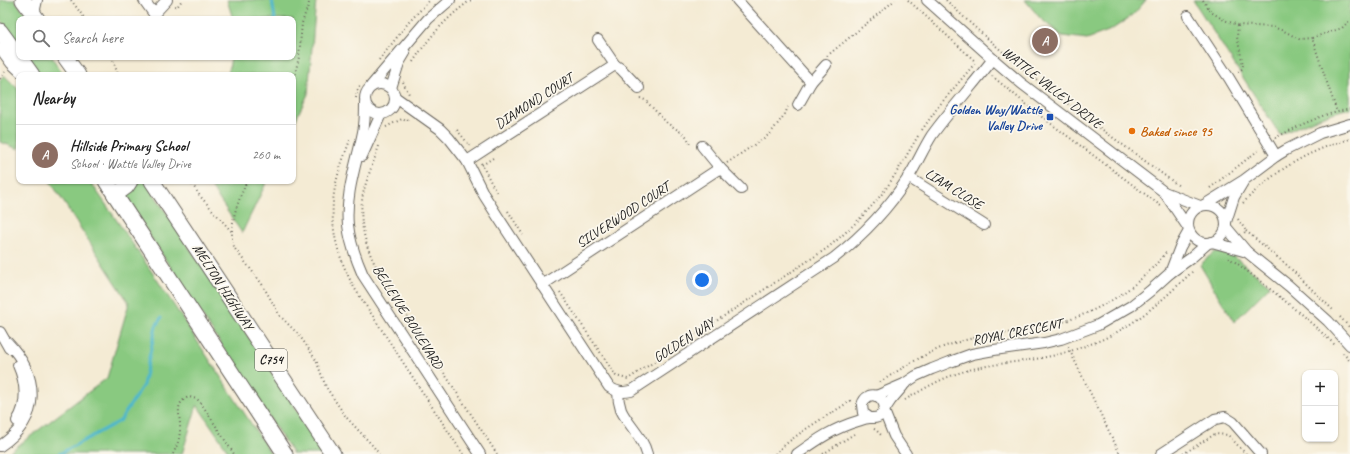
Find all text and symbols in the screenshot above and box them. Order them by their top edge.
search box [16,16,296,60]
pin: A [1032,26,1058,56]
icon: search [30,27,52,49]
text: Search here [62,29,123,48]
street label: WATTLE VALLEY DRIVE [999,44,1107,134]
street label: DIAMOND COURT [492,67,579,133]
text: Nearby [32,88,75,109]
place label: Golden Way/Wattle Valley Drive [949,101,1043,134]
marker: Golden Way/Wattle Valley Drive [1045,112,1055,122]
place label: Baked since 95 [1140,123,1214,140]
marker: Baked since 95 [1127,126,1137,136]
text: Hillside Primary School [70,137,188,156]
text: A [42,147,48,163]
text: 260 m [252,147,280,163]
text: School · Wattle Valley Drive [70,156,191,172]
street label: LIAM CLOSE [922,165,987,214]
street label: SILVERWOOD COURT [573,177,676,252]
street label: MELTON HIGHWAY [189,241,258,335]
street label: BELLEVUE BOULEVARD [369,262,448,374]
your location [692,270,712,290]
street label: GOLDEN WAY [650,313,719,366]
street label: ROYAL CRESCENT [971,314,1067,349]
road number: C754 [255,349,287,371]
map controls [1302,370,1338,442]
button: + [1302,370,1338,406]
button: − [1302,406,1338,442]

